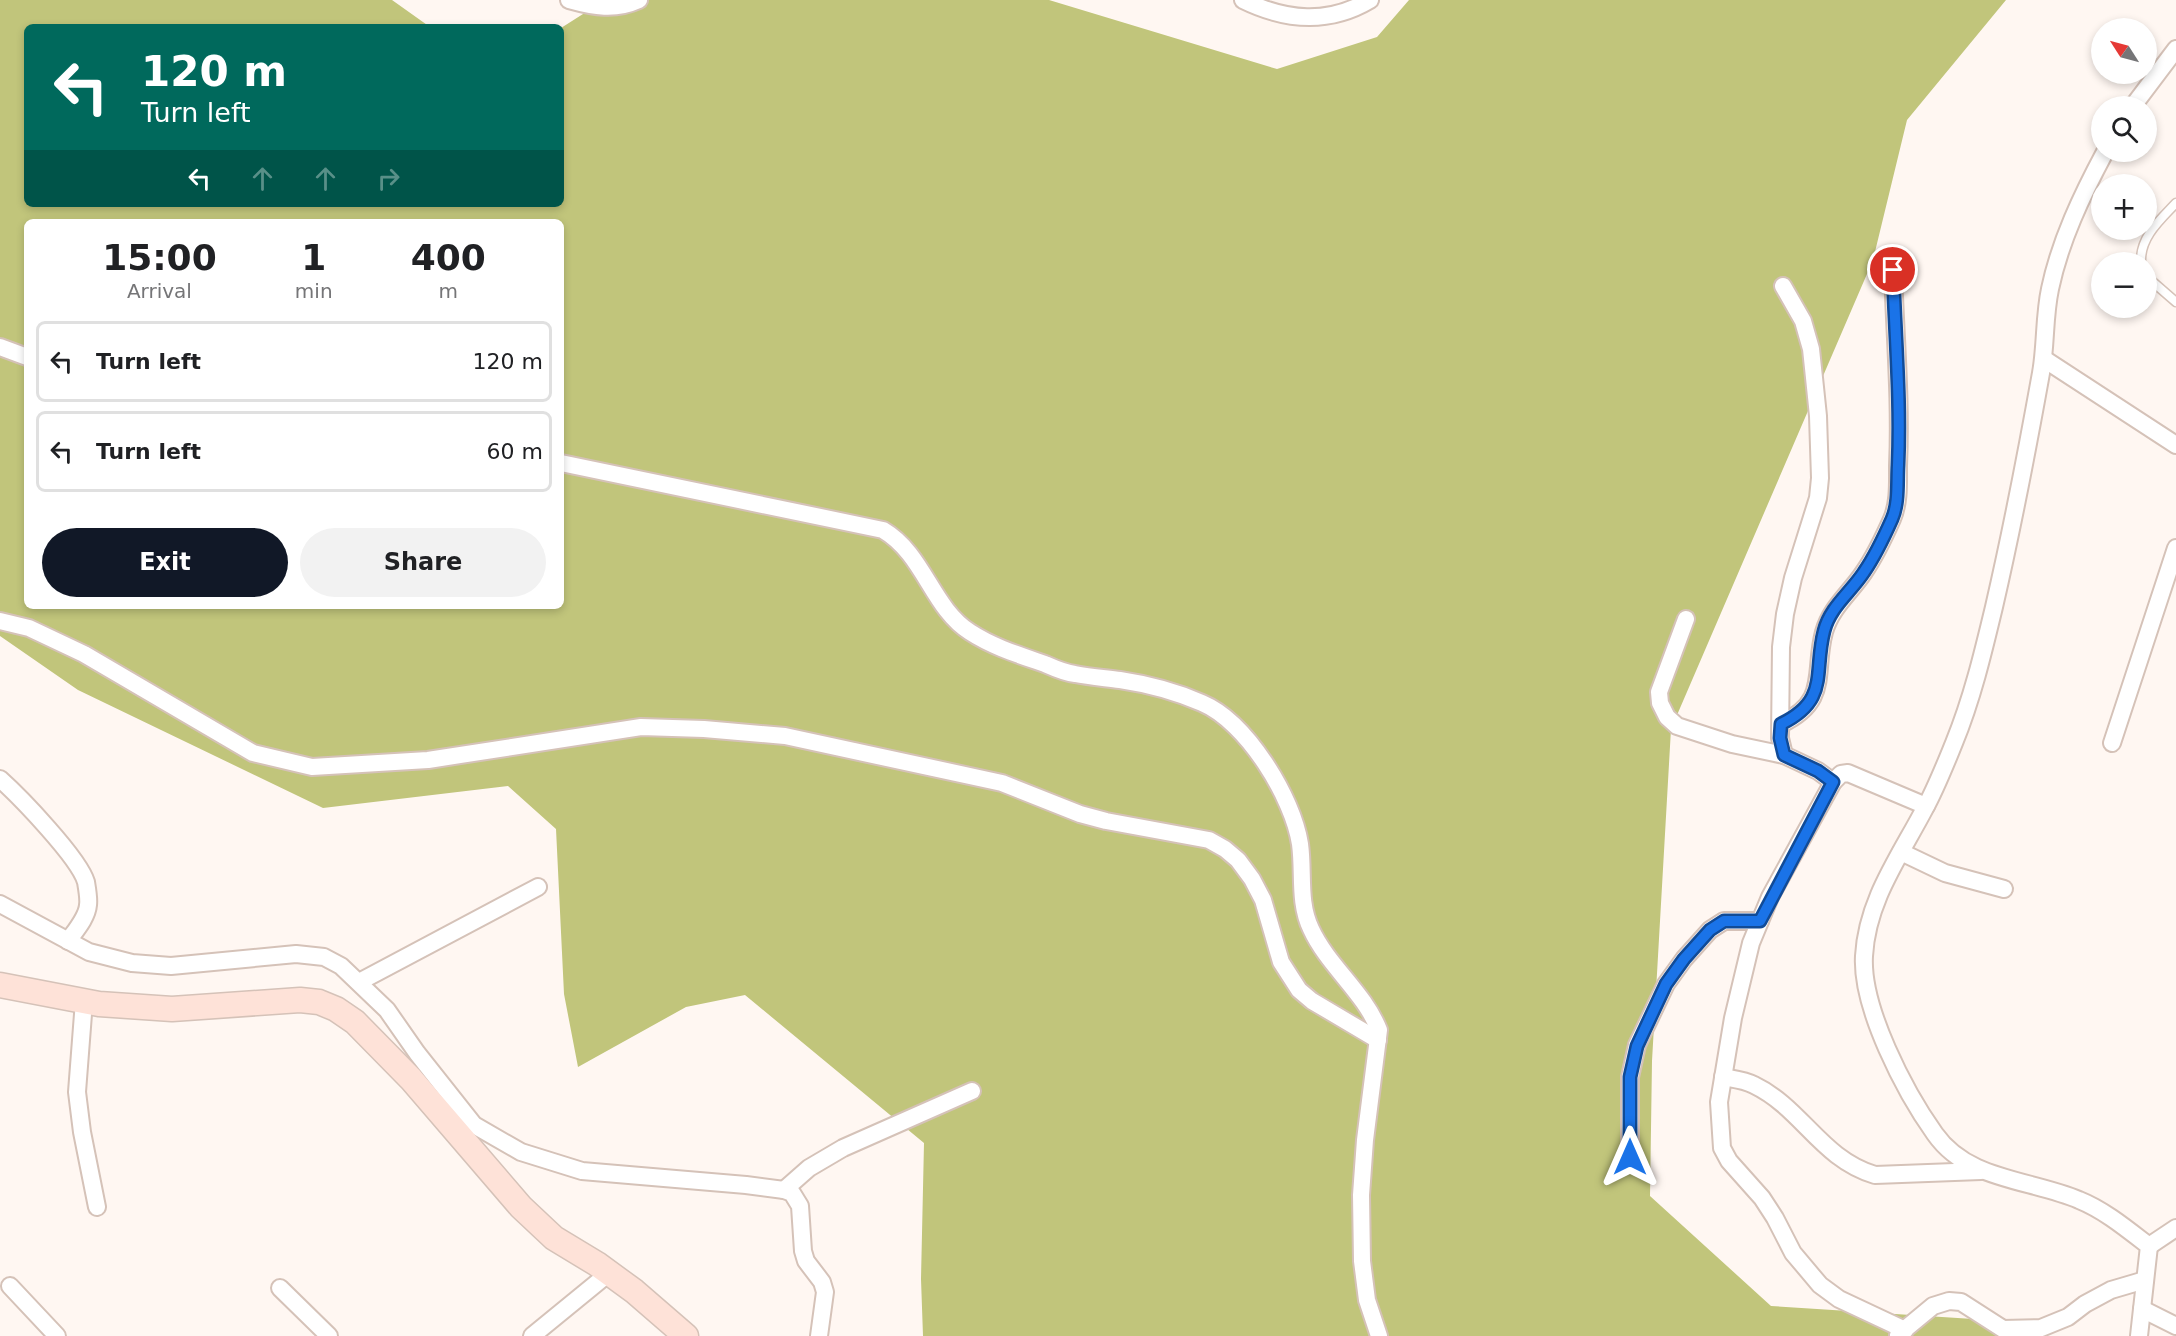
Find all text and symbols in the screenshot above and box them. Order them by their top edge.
north arrow [2091,18,2157,84]
map controls [2091,18,2157,318]
text: 120 m [141,47,287,96]
icon: left [42,48,120,126]
button: search [2091,96,2157,162]
text: Turn left [141,97,251,128]
icon: left [183,162,216,195]
icon: ahead [246,162,279,195]
icon: ahead [309,162,342,195]
icon: right [372,162,405,195]
button: + [2091,174,2157,240]
text: 15:00 [102,237,217,278]
text: 1 [301,237,326,278]
text: 400 [411,237,486,278]
pin [1867,244,1918,295]
button: − [2091,252,2157,318]
icon: arrive [1876,253,1909,286]
text: Arrival [127,279,192,303]
text: min [295,279,333,303]
text: m [439,279,458,303]
icon: left [45,345,78,378]
text: Turn left [96,349,201,374]
text: 120 m [473,349,543,374]
icon: left [45,435,78,468]
text: Turn left [96,439,201,464]
text: 60 m [487,439,543,464]
button: Exit [42,528,288,597]
button: Share [300,528,546,597]
position arrow [1598,1125,1662,1189]

